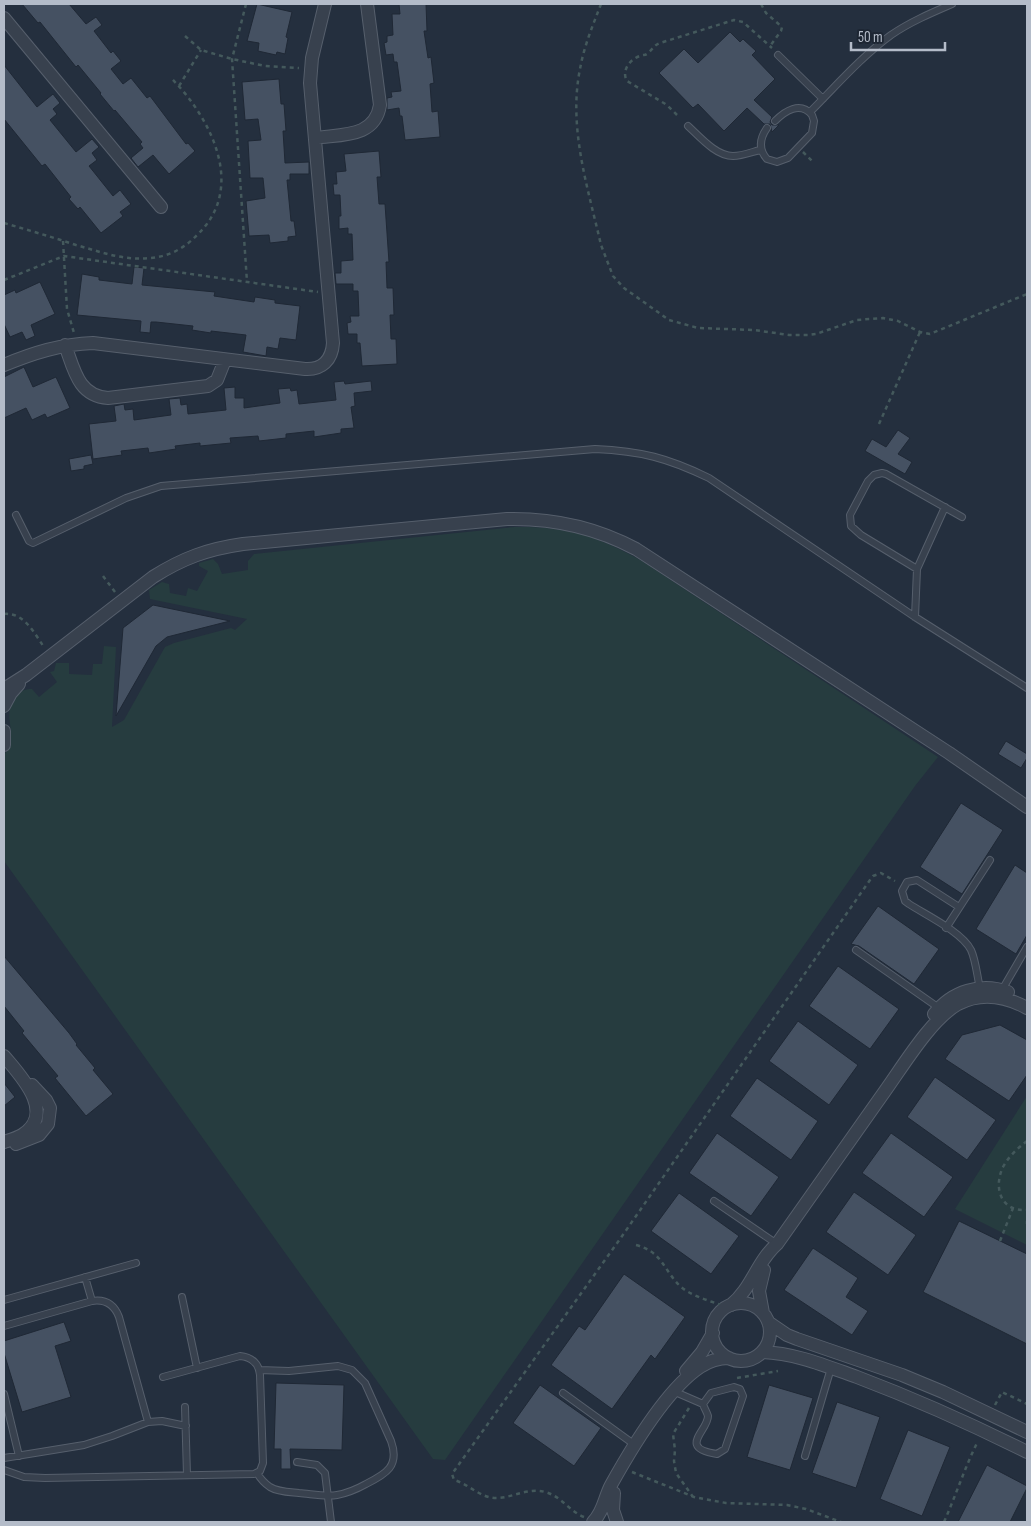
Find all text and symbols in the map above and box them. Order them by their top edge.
scale bar [851,20,945,52]
text: 50 m [858,28,883,47]

